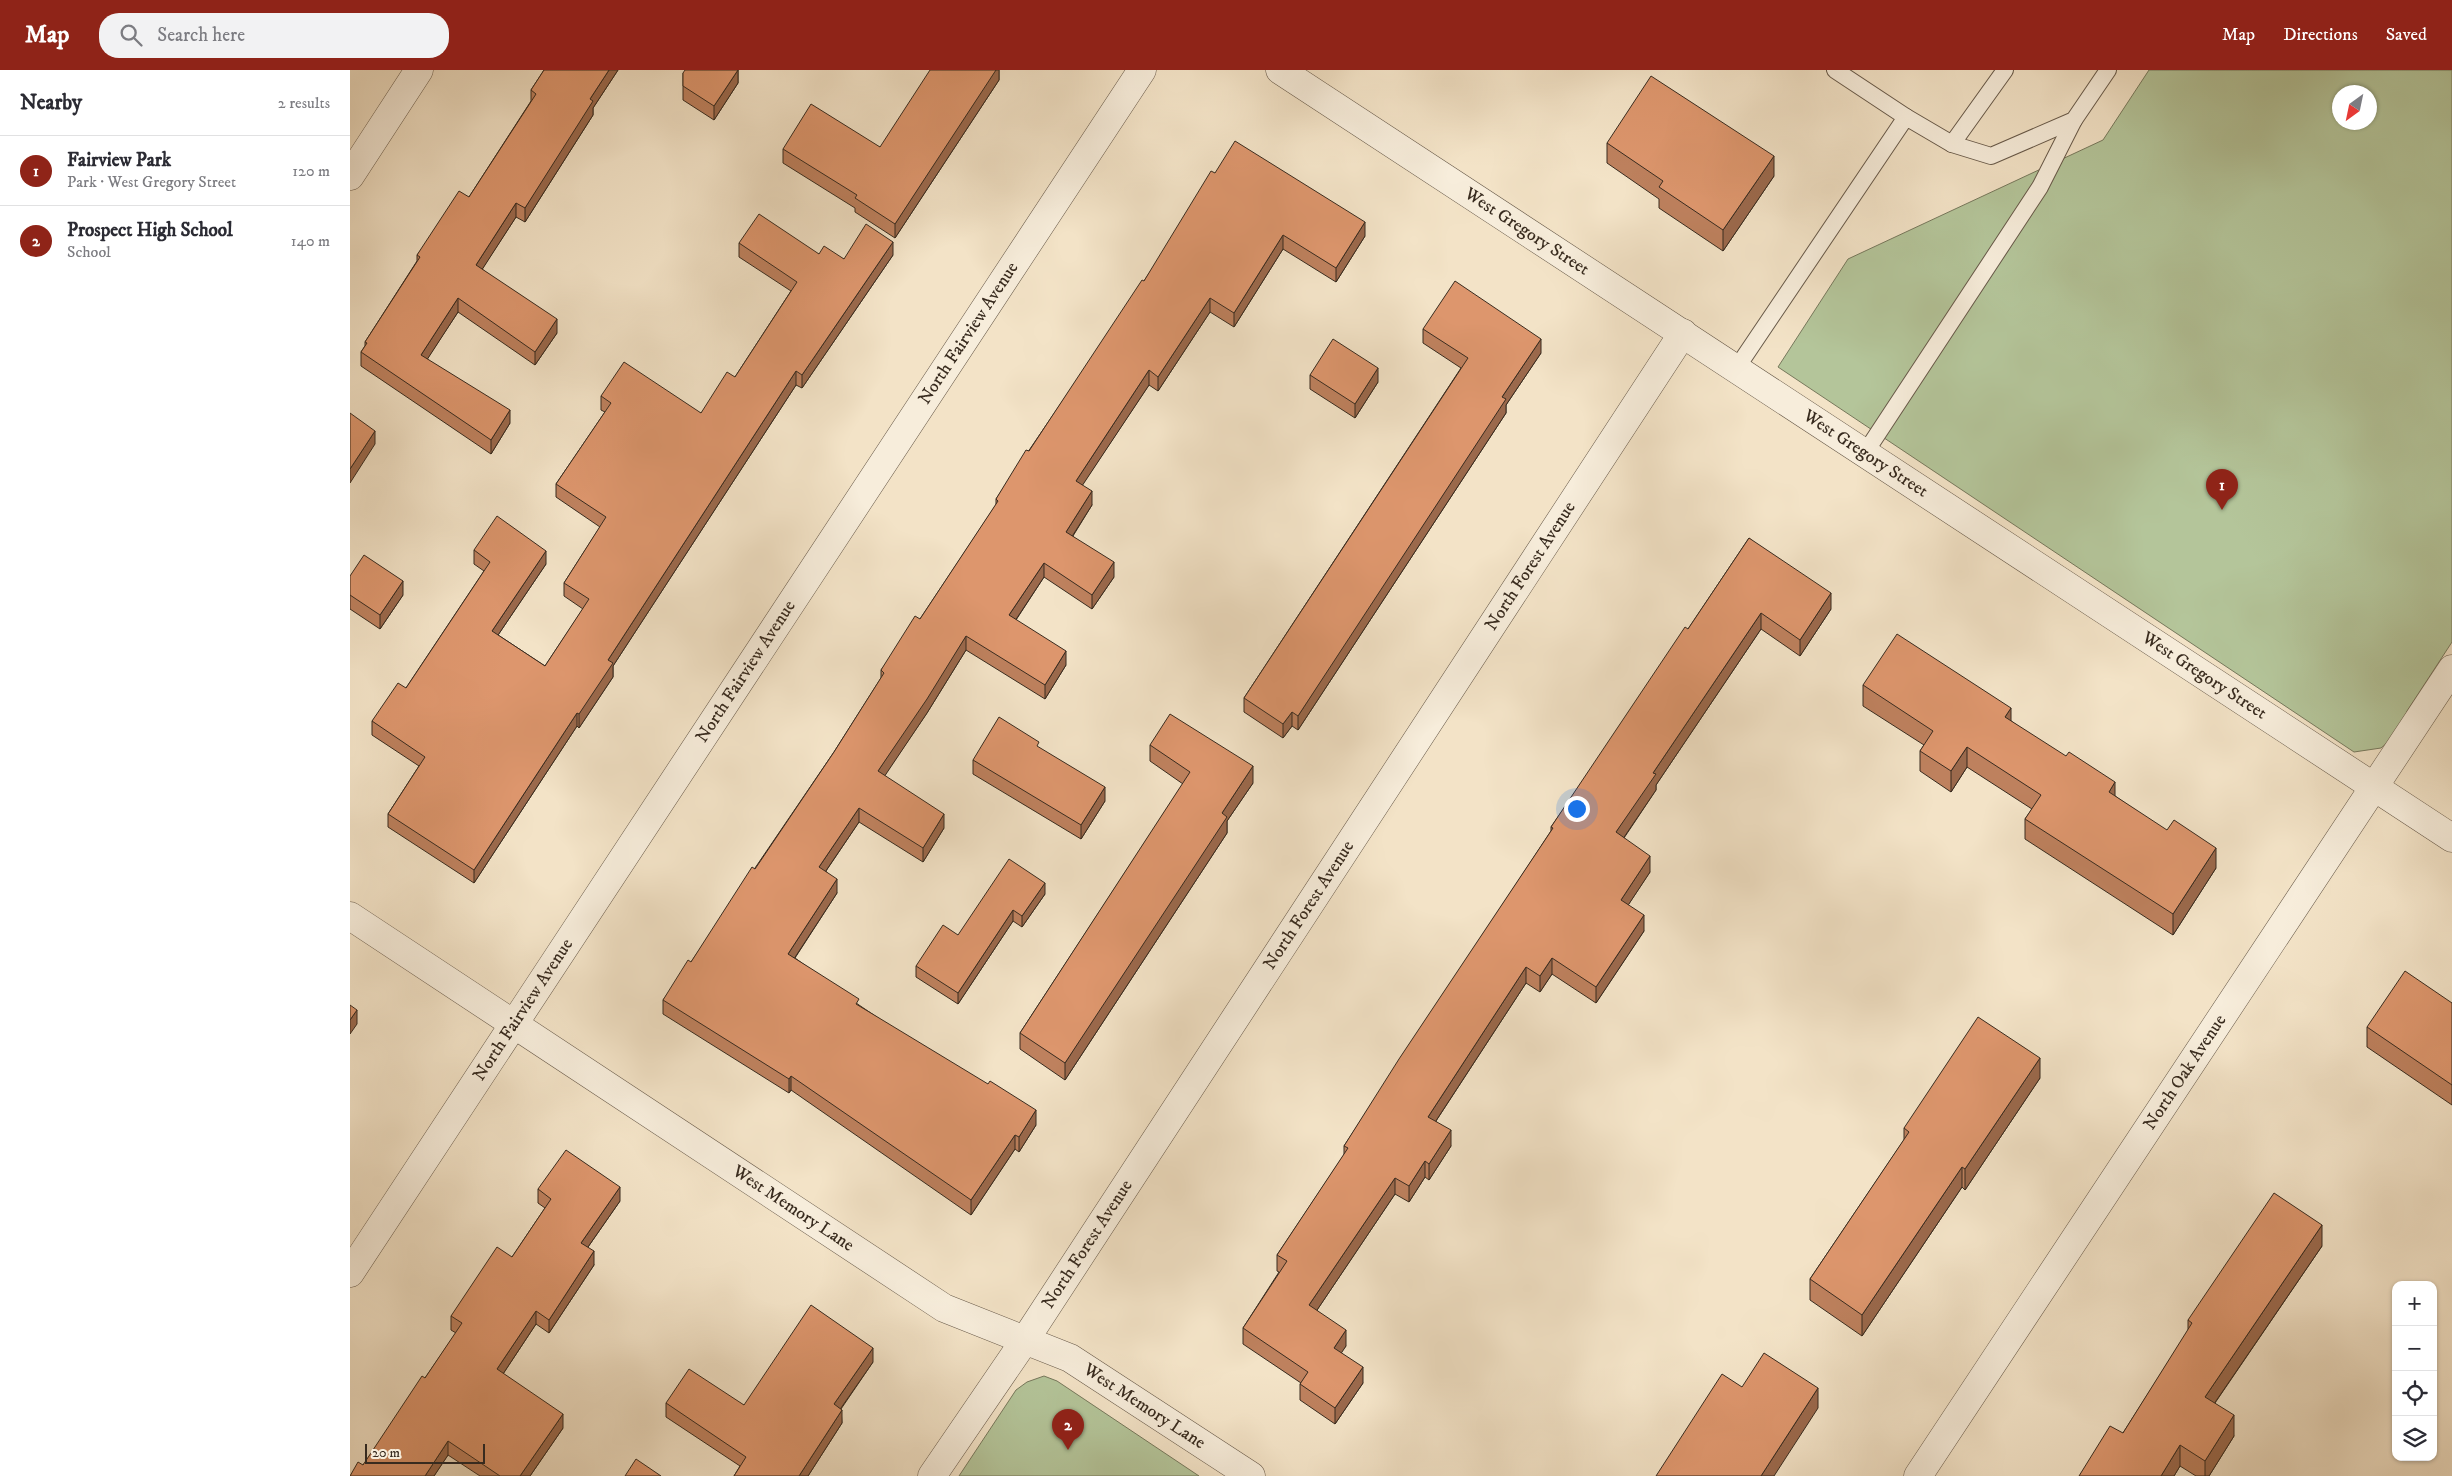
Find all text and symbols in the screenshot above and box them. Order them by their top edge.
search box [99,13,449,58]
text: Map [25,20,69,50]
icon: search [117,21,145,49]
text: Search here [157,24,245,47]
text: Map [2222,24,2255,46]
text: Directions [2283,24,2358,46]
text: Saved [2386,24,2427,46]
north arrow [2332,85,2377,130]
text: Nearby [20,90,82,116]
text: 2 results [278,93,330,113]
text: Fairview Park [67,149,171,172]
text: 1 [33,161,39,181]
text: 120 m [292,161,330,181]
text: Park · West Gregory Street [67,172,236,192]
street label: West Gregory Street [1459,182,1593,281]
text: Prospect High School [67,219,233,242]
text: 2 [32,231,40,251]
text: 140 m [291,231,330,251]
text: School [67,242,111,262]
street label: North Fairview Avenue [914,258,1023,409]
street label: West Gregory Street [1798,404,1932,503]
pin: 1 [2206,469,2238,510]
street label: North Forest Avenue [1480,498,1581,635]
street label: North Fairview Avenue [691,596,801,747]
street label: West Gregory Street [2137,626,2271,725]
your location [1564,796,1590,822]
street label: North Forest Avenue [1259,837,1359,974]
street label: North Fairview Avenue [468,935,578,1085]
street label: North Oak Avenue [2139,1010,2231,1134]
street label: West Memory Lane [727,1160,858,1257]
street label: North Forest Avenue [1037,1176,1138,1313]
map controls [2392,1281,2437,1461]
button: + [2392,1281,2437,1326]
button: − [2392,1326,2437,1371]
street label: West Memory Lane [1078,1358,1209,1454]
button: locate [2392,1371,2437,1416]
pin: 2 [1052,1409,1084,1450]
button: layers [2392,1416,2437,1461]
scale bar [365,1441,485,1464]
text: 20 m [372,1444,400,1462]

